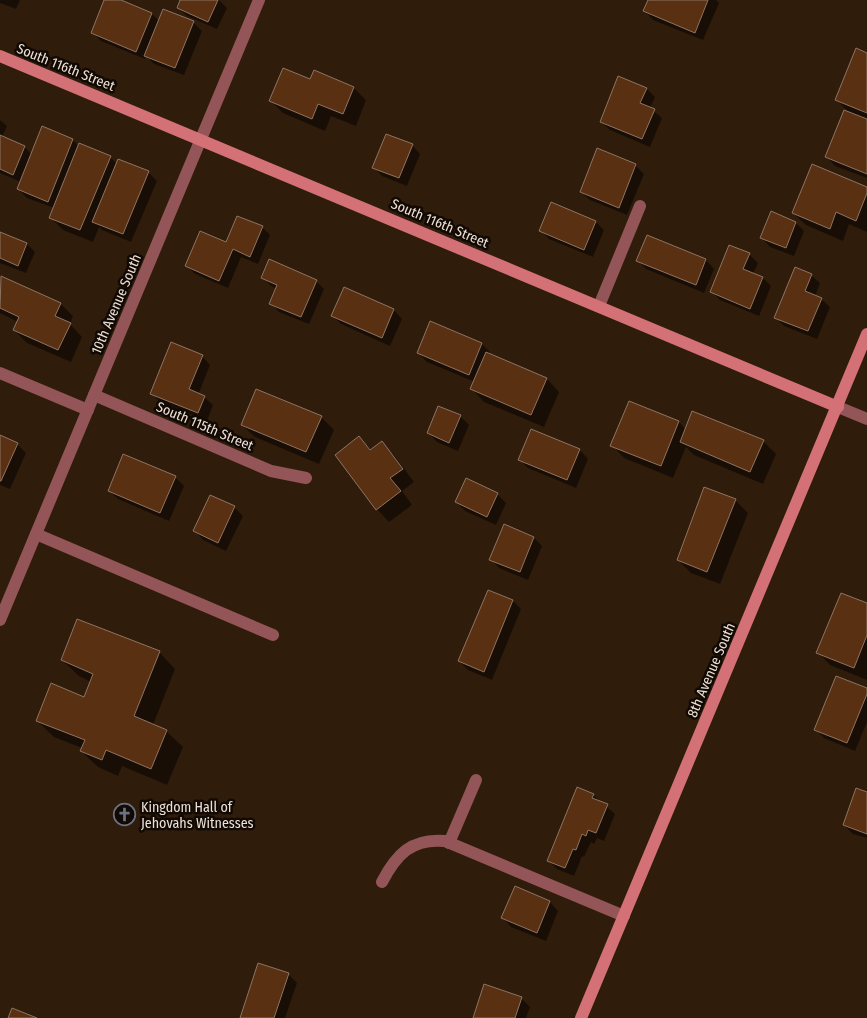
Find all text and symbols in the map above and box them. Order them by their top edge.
street label: South 116th Street [14,40,118,95]
street label: South 116th Street [389,195,491,252]
street label: 10th Avenue South [88,252,145,357]
street label: South 115th Street [154,398,256,455]
street label: 8th Avenue South [684,620,739,720]
place label: Kingdom Hall of Jehovahs Witnesses [141,799,254,832]
church icon: Kingdom Hall of Jehovahs Witnesses [113,803,137,827]

